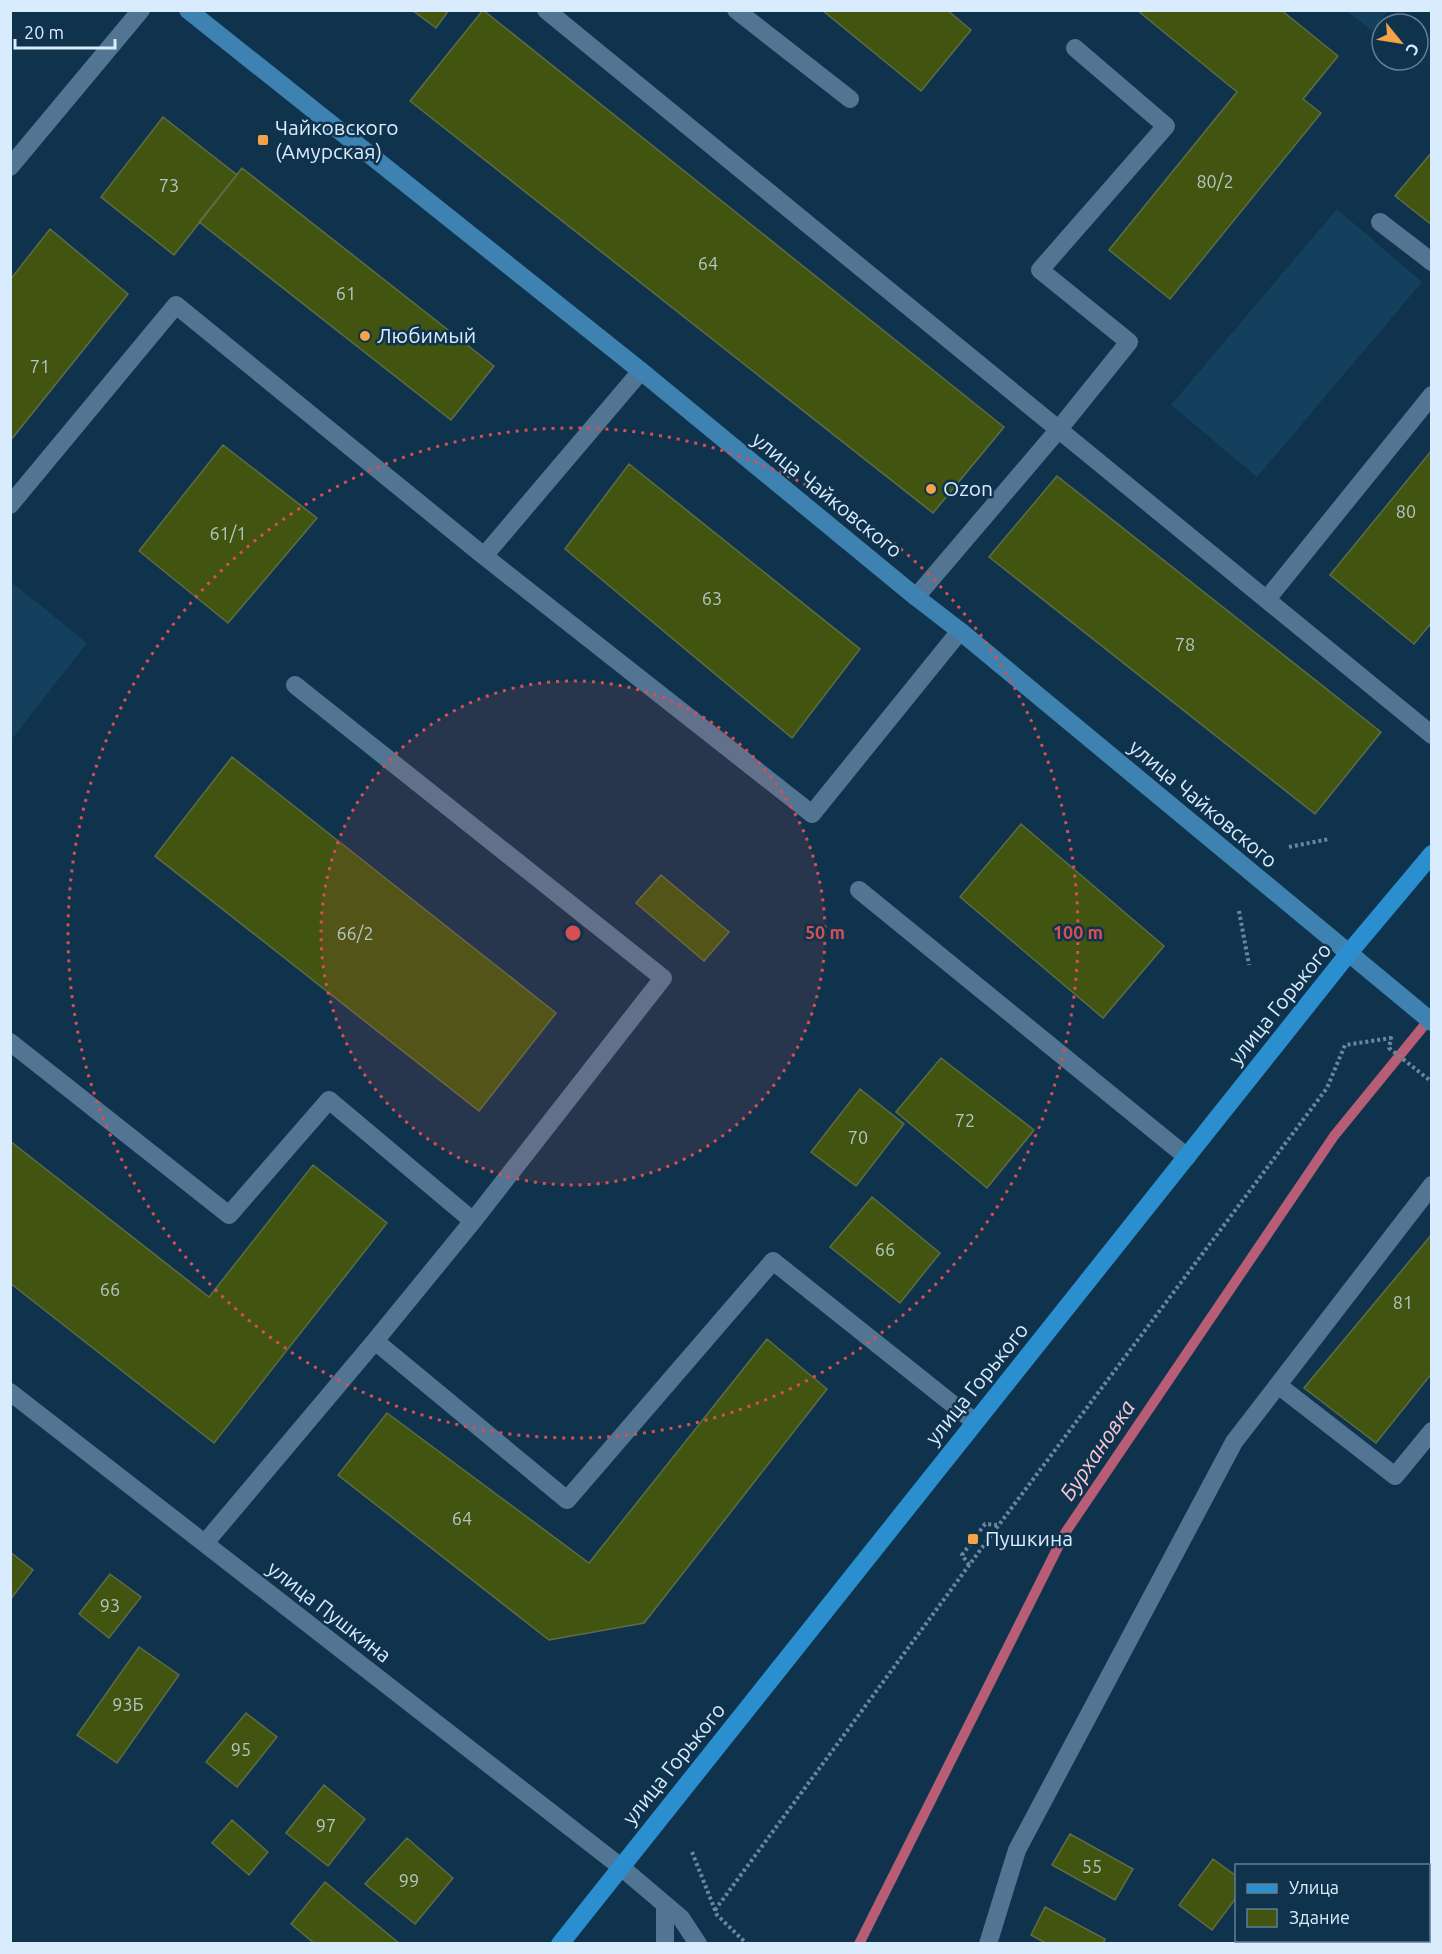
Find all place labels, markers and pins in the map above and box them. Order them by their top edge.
place label: Чайковского (Амурская) [275,115,399,163]
marker: Чайковского (Амурская) [256,133,270,147]
place label: Любимый [377,323,476,347]
marker: Любимый [358,329,372,343]
place label: Ozon [943,476,993,500]
marker: Ozon [924,482,938,496]
centre of rings [563,923,583,943]
place label: Пушкина [985,1526,1073,1550]
marker: Пушкина [966,1532,980,1546]

